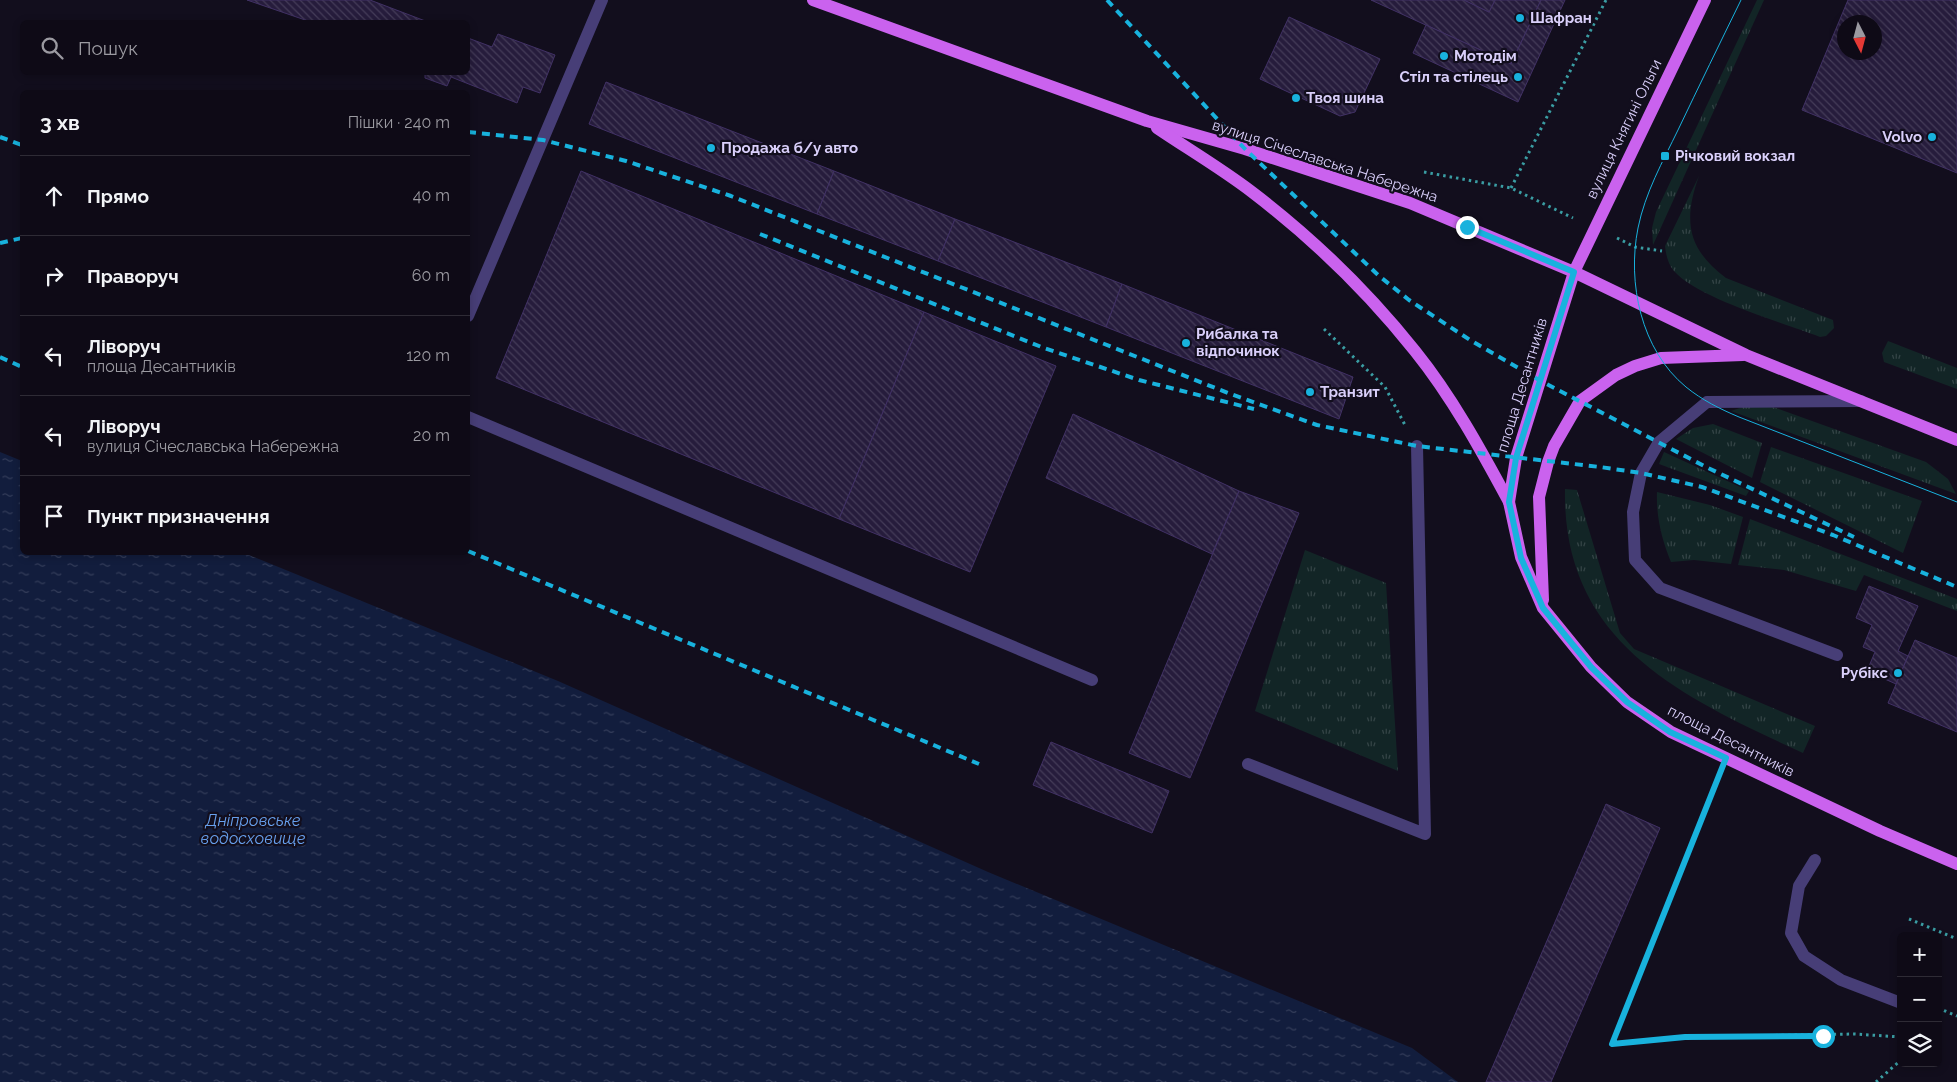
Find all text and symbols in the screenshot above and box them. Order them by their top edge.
place label: Шафран [1530,9,1592,27]
marker: Шафран [1514,12,1526,24]
north arrow [1837,15,1882,60]
search box [20,20,470,75]
icon: search [38,34,66,62]
text: Пошук [78,37,138,59]
place label: Мотодім [1454,47,1517,65]
marker: Мотодім [1438,50,1450,62]
street label: вулиця Княгині Ольги [1582,56,1666,202]
place label: Стіл та стілець [1399,68,1508,86]
marker: Стіл та стілець [1512,71,1524,83]
place label: Твоя шина [1306,89,1384,107]
marker: Твоя шина [1290,92,1302,104]
text: 3 хв [40,110,80,135]
text: Пішки · 240 m [348,113,450,132]
street label: вулиця Січеславська Набережна [1210,116,1440,206]
place label: Volvo [1882,128,1922,146]
marker: Volvo [1926,131,1938,143]
place label: Продажа б/у авто [721,139,858,157]
marker: Продажа б/у авто [705,142,717,154]
place label: Річковий вокзал [1675,147,1795,165]
marker: Річковий вокзал [1659,150,1671,162]
icon: ahead [40,182,68,210]
text: Прямо [87,185,149,207]
text: 40 m [413,186,450,205]
route end [1456,216,1479,239]
icon: right [40,262,68,290]
text: Праворуч [87,265,179,287]
text: 60 m [412,266,450,285]
street label: площа Десантників [1493,316,1551,454]
place label: Рибалка та відпочинок [1196,325,1280,360]
text: Ліворуч [87,335,161,357]
marker: Рибалка та відпочинок [1180,337,1192,349]
icon: left [40,342,68,370]
text: 120 m [406,346,450,365]
text: площа Десантників [87,357,236,376]
place label: Транзит [1320,383,1380,401]
marker: Транзит [1304,386,1316,398]
text: Ліворуч [87,415,161,437]
icon: left [40,422,68,450]
text: 20 m [413,426,450,445]
text: вулиця Січеславська Набережна [87,437,339,456]
icon: arrive [40,502,68,530]
text: Пункт призначення [87,505,270,527]
place label: Рубікс [1841,664,1889,682]
marker: Рубікс [1892,667,1904,679]
street label: площа Десантників [1665,701,1797,781]
water label: Дніпровське водосховище [200,811,306,848]
map controls [1897,932,1942,1067]
button: + [1897,932,1942,977]
button: − [1897,977,1942,1022]
button: layers [1897,1022,1942,1067]
route start [1812,1025,1835,1048]

